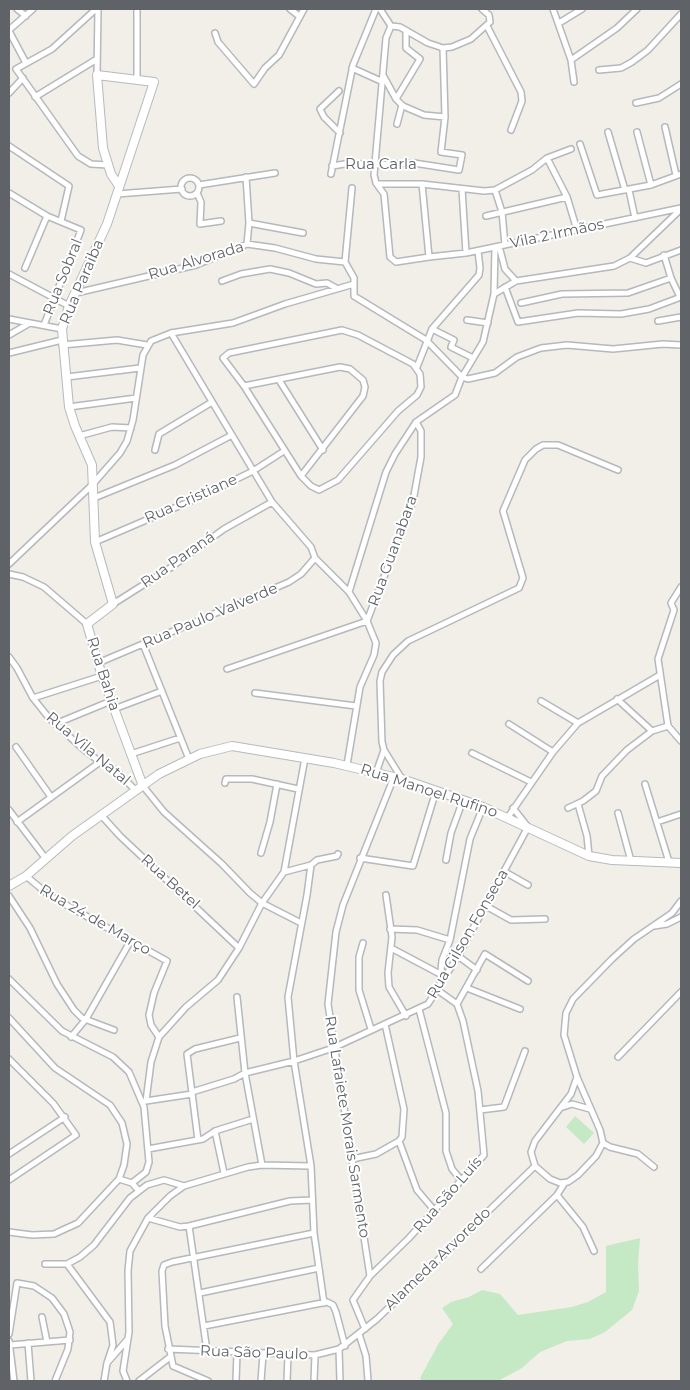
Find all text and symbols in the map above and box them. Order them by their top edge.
street label: Rua Carla [345,156,417,174]
street label: Vila 2 Irmãos [508,215,606,253]
street label: Rua Sobral [40,236,86,318]
street label: Rua Paraiba [56,237,108,327]
street label: Rua Alvorada [146,238,246,284]
street label: Rua Cristiane [142,470,240,528]
street label: Rua Guanabara [365,493,421,609]
street label: Rua Paraná [137,528,219,592]
street label: Rua Paulo Valverde [140,579,280,653]
street label: Rua Bahia [83,635,123,713]
street label: Rua Vila Natal [42,709,134,789]
street label: Rua Manoel Rufino [358,760,500,822]
street label: Rua Betel [137,851,203,913]
street label: Rua Gilson Fonseca [424,866,512,1002]
street label: Rua 24 de Março [36,881,154,959]
street label: Rua Lafaiete Morais Sarmento [321,1015,373,1239]
street label: Rua São Luís [410,1153,486,1237]
street label: Alameda Arvoredo [381,1204,495,1314]
street label: Rua São Paulo [200,1342,308,1364]

